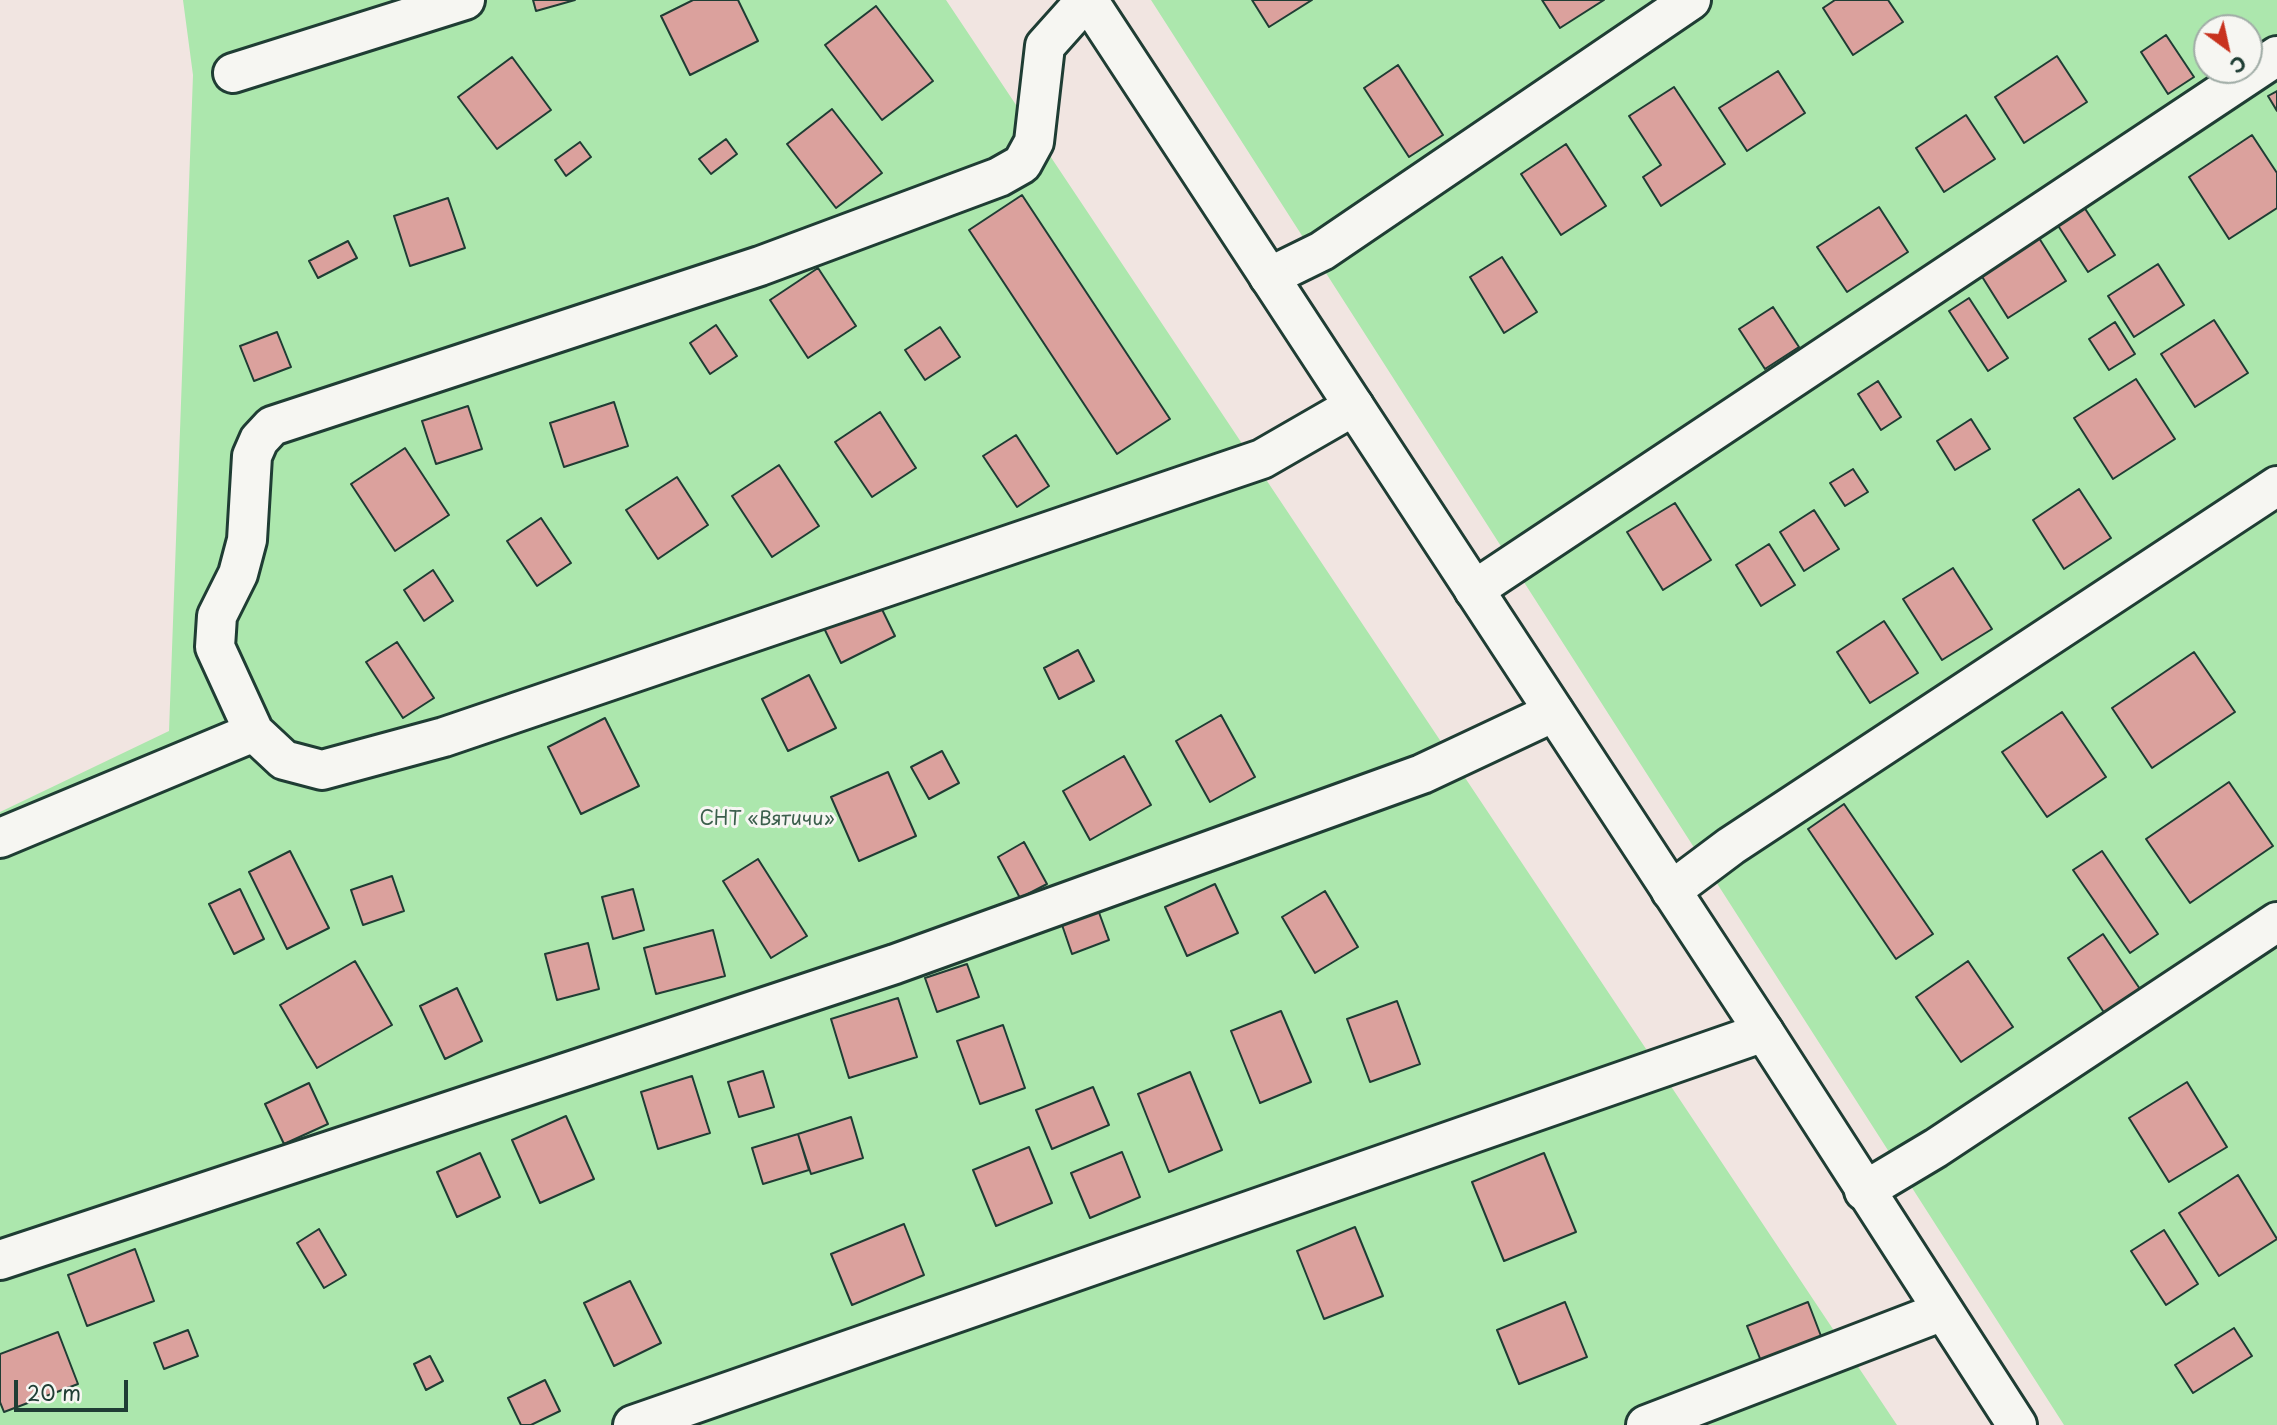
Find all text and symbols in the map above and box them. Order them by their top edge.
north arrow [2193,14,2263,84]
text: С [2225,49,2252,81]
park label: СНТ «Вятичи» [699,809,835,831]
scale bar [18,1366,131,1410]
text: 20 m [27,1376,81,1408]

